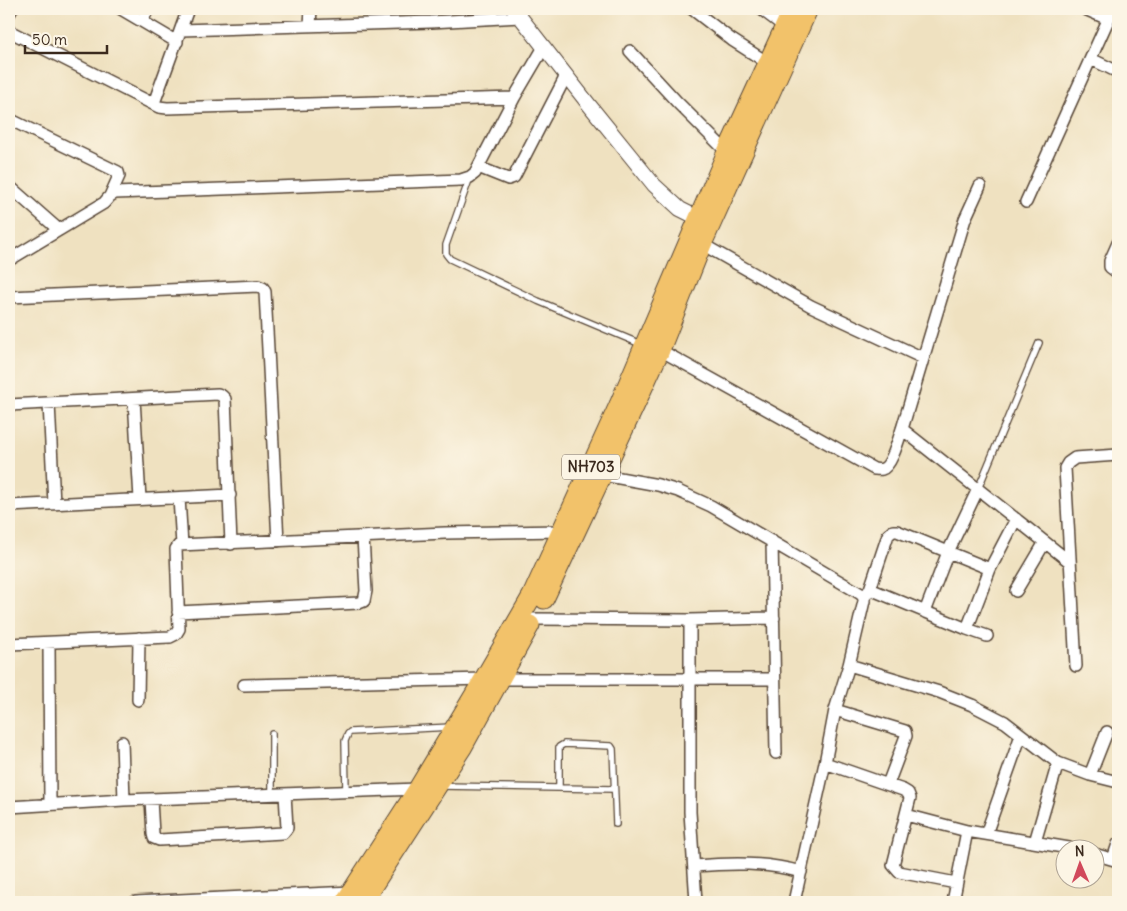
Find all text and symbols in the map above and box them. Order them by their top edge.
scale bar [25,22,108,54]
text: 50 m [32,30,67,49]
road number: NH703 [562,454,620,480]
north arrow [1054,838,1104,888]
text: N [1074,842,1085,860]

